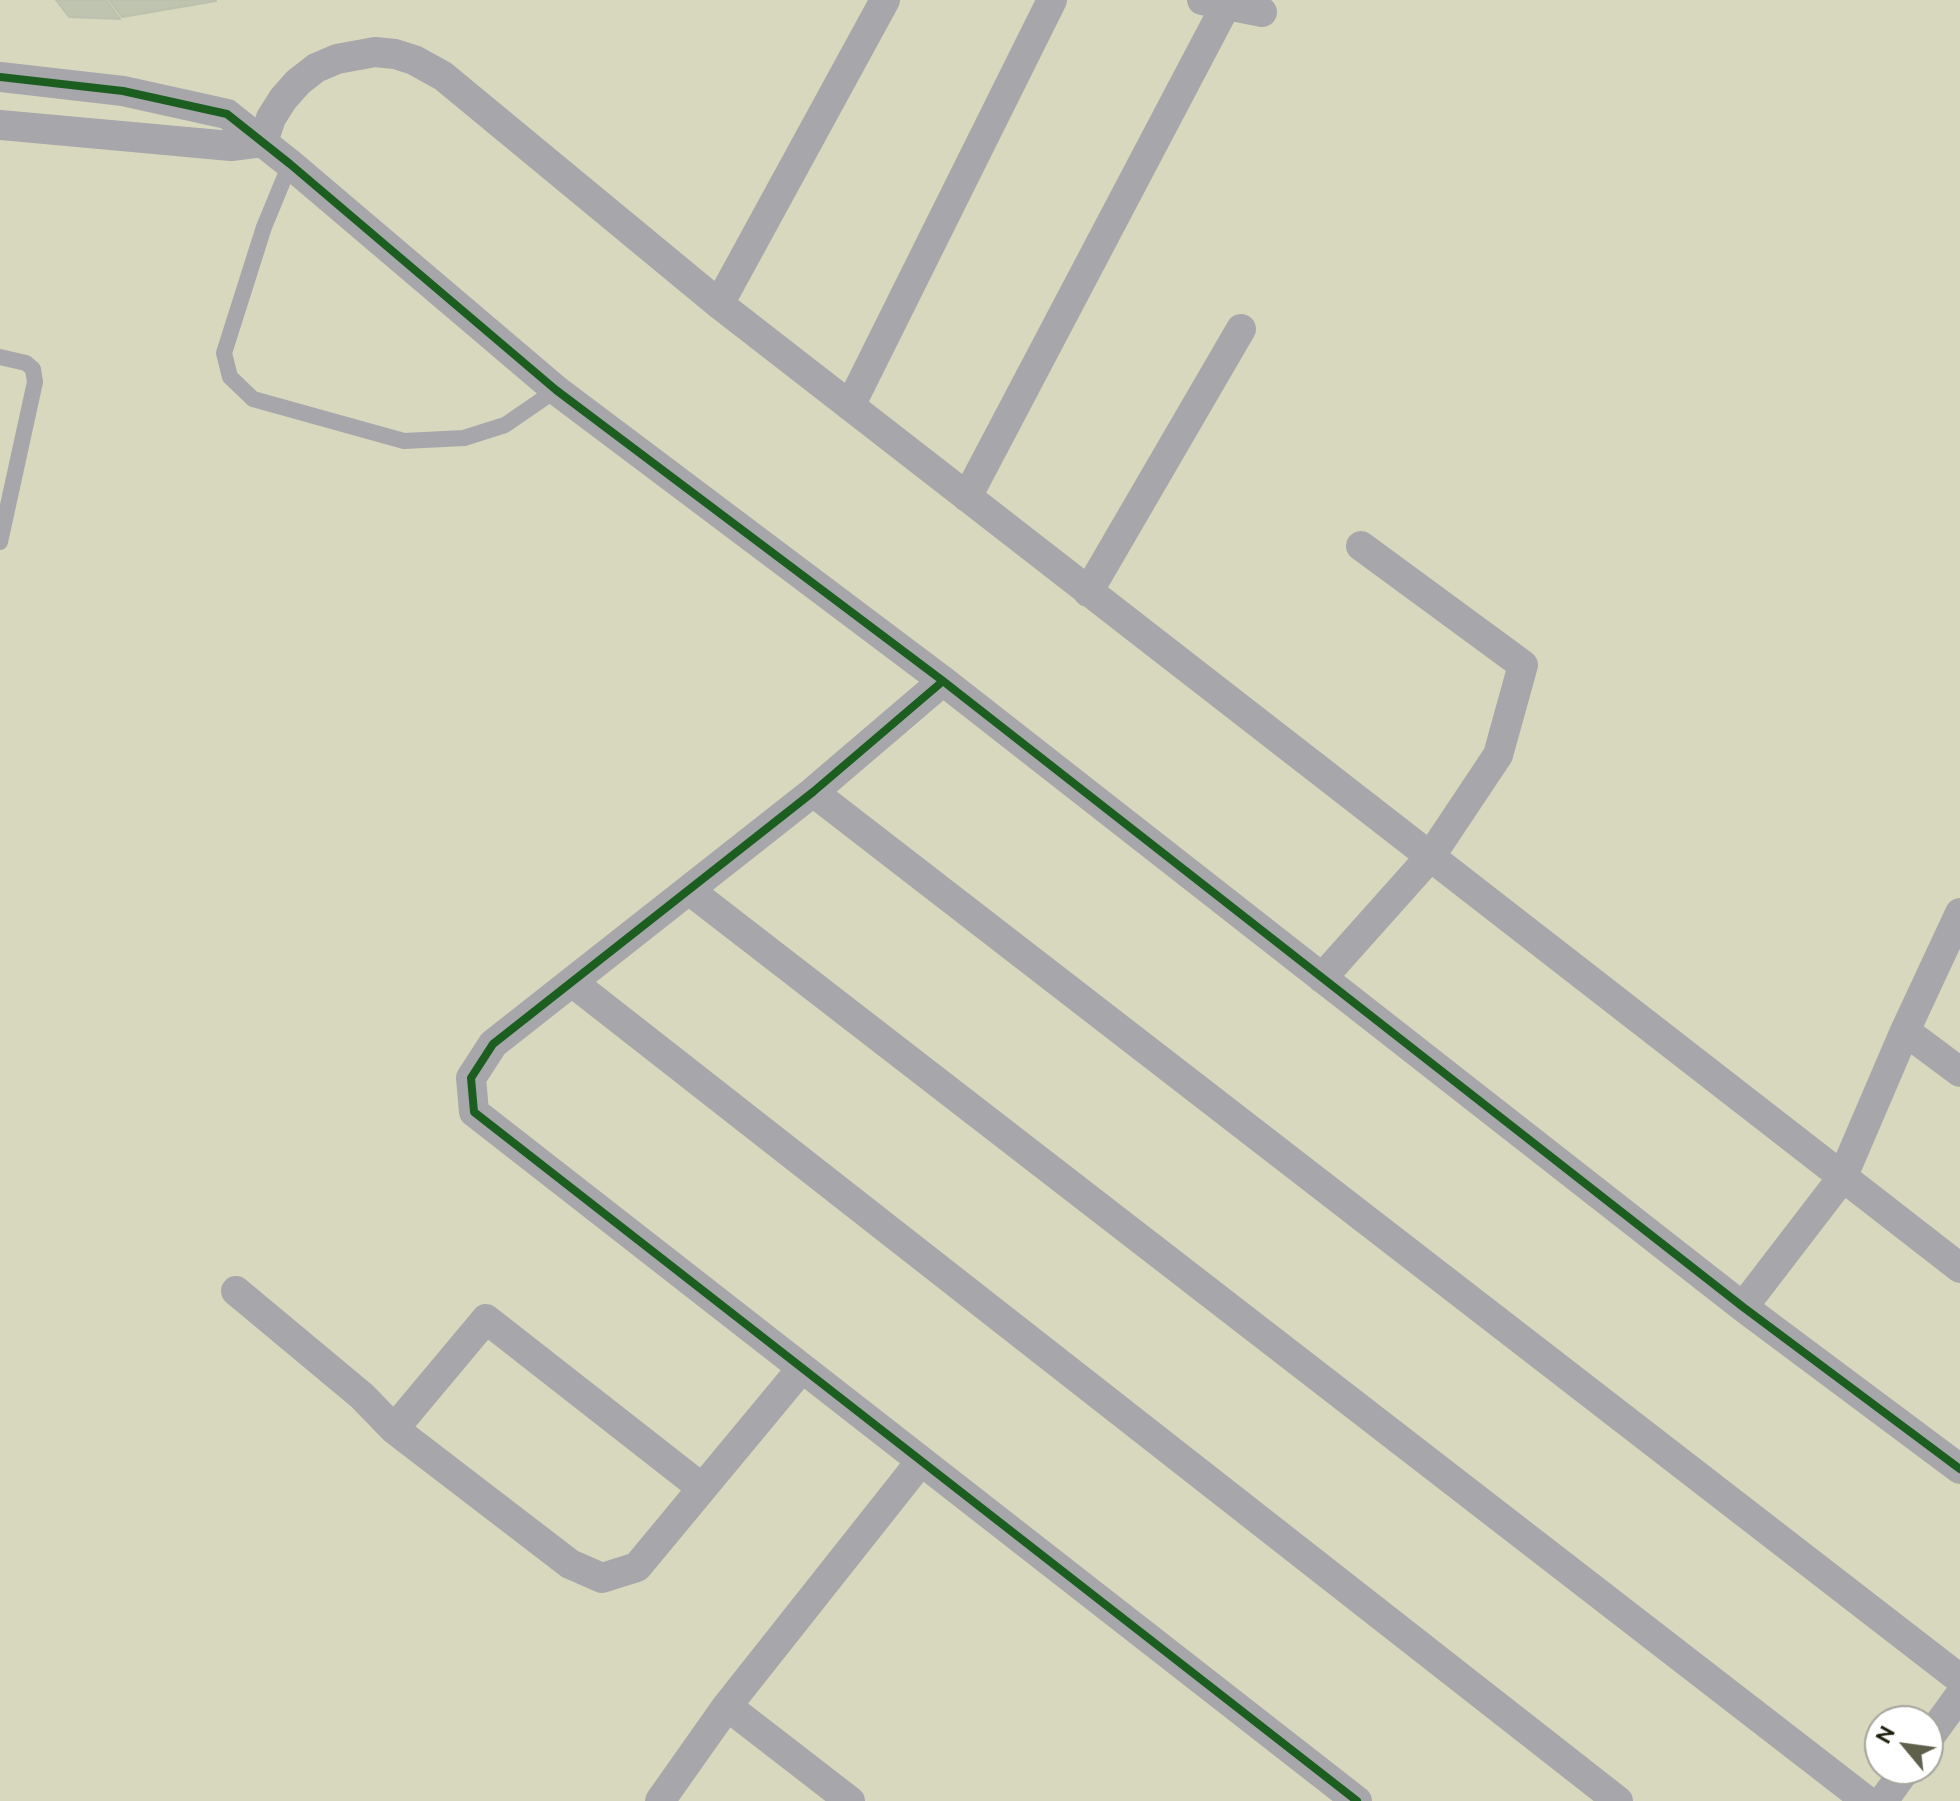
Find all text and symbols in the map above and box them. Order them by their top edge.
north arrow [1864,1705,1944,1785]
text: N [1869,1721,1899,1747]

